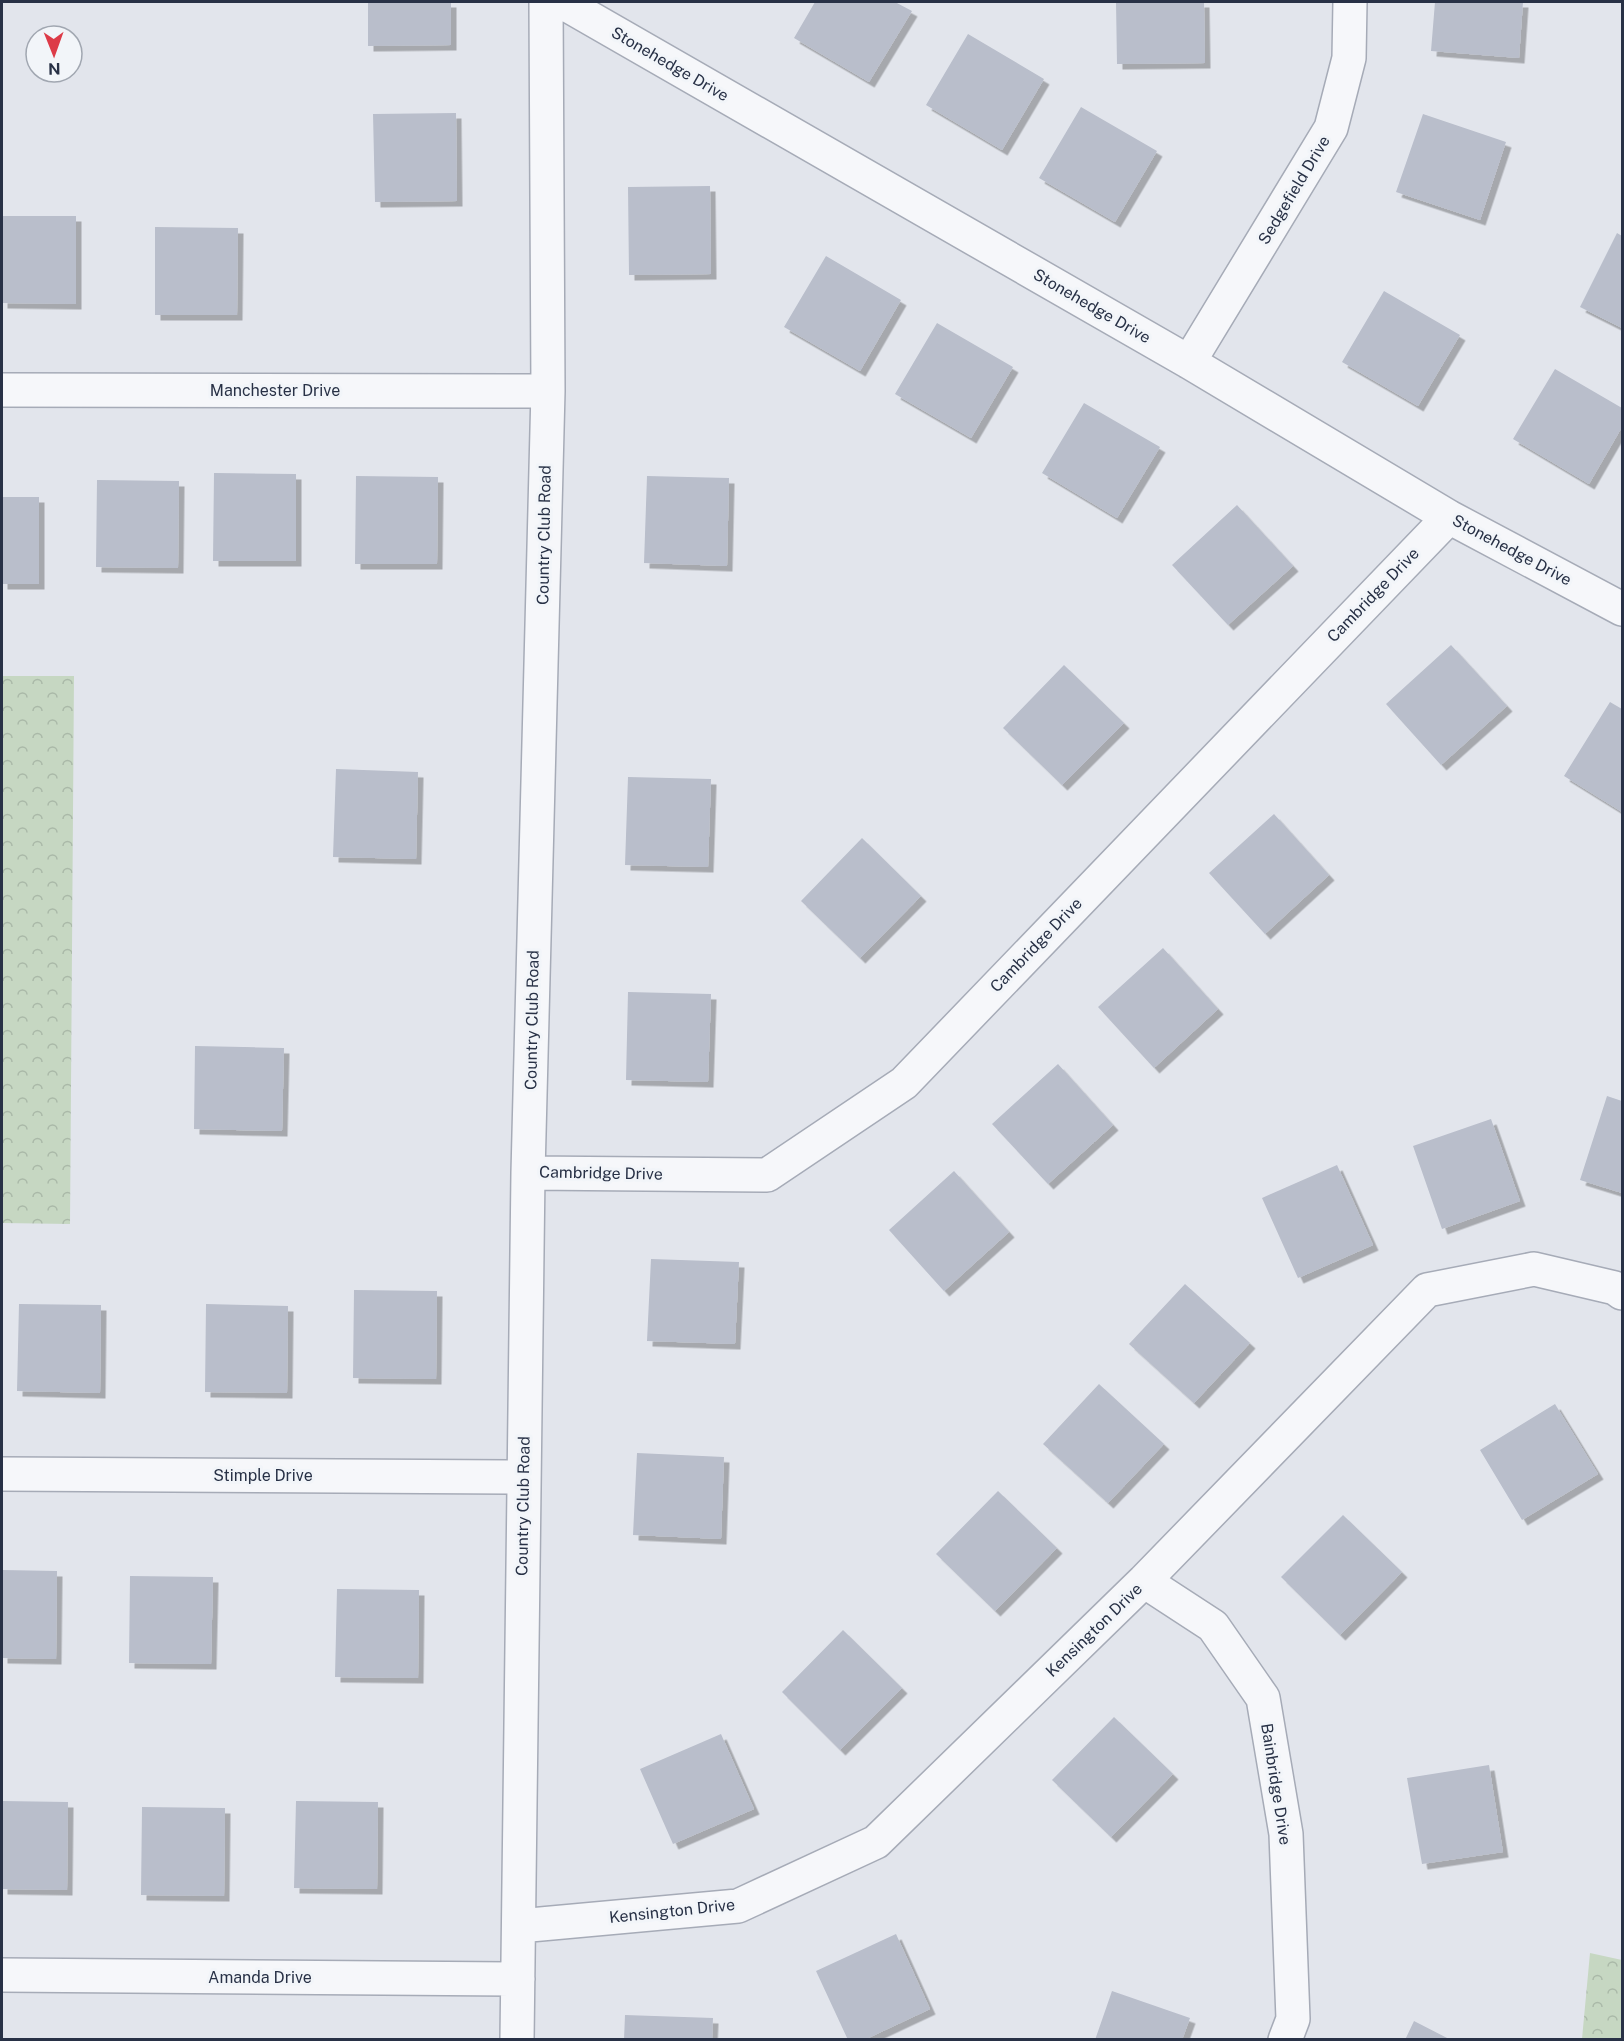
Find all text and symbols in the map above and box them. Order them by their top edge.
street label: Stonehedge Drive [608,23,732,105]
north arrow [24,24,84,84]
text: N [48,59,61,78]
street label: Sedgefield Drive [1254,132,1334,248]
street label: Stonehedge Drive [1030,265,1154,347]
street label: Manchester Drive [210,381,340,400]
street label: Country Club Road [533,465,555,605]
street label: Stonehedge Drive [1449,511,1575,589]
street label: Cambridge Drive [1323,544,1423,646]
street label: Cambridge Drive [986,894,1086,996]
street label: Country Club Road [521,950,543,1090]
street label: Cambridge Drive [539,1162,663,1184]
street label: Country Club Road [512,1436,534,1576]
street label: Stimple Drive [213,1466,313,1485]
street label: Kensington Drive [1042,1579,1146,1681]
street label: Bainbridge Drive [1257,1722,1295,1846]
street label: Kensington Drive [608,1895,736,1927]
street label: Amanda Drive [208,1968,312,1987]

